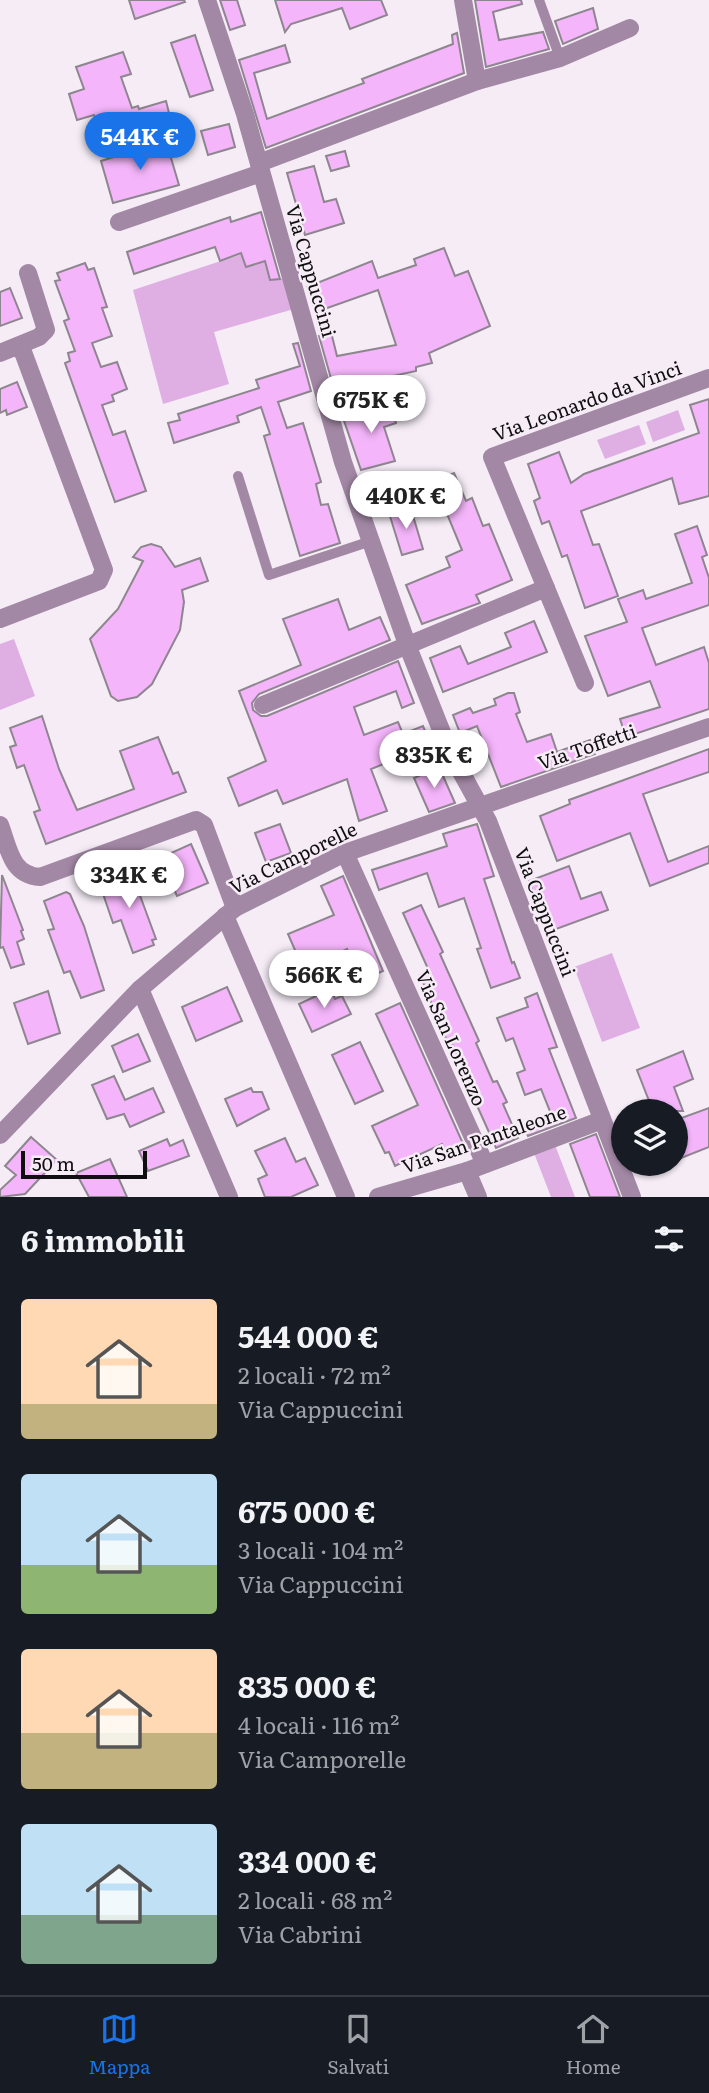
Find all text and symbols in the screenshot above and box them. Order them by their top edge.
pin: 544K € [83,113,197,172]
text: 544K € [101,118,179,152]
street label: Via Cappuccini [280,201,344,340]
street label: Via Leonardo da Vinci [488,353,685,447]
pin: 675K € [314,376,428,435]
text: 675K € [333,381,409,415]
pin: 440K € [349,472,463,531]
text: 440K € [366,477,446,511]
street label: Via Toffetti [534,716,640,776]
pin: 835K € [377,730,491,790]
text: 835K € [395,736,473,770]
street label: Via Camporelle [224,814,361,900]
street label: Via Cappuccini [508,843,583,980]
pin: 334K € [72,850,186,910]
text: 334K € [90,856,168,890]
pin: 566K € [267,950,381,1010]
text: 566K € [285,956,363,990]
street label: Via San Lorenzo [409,965,494,1110]
street label: Via San Pantaleone [398,1097,570,1179]
map controls [611,1099,688,1176]
button: layers [611,1099,688,1176]
scale bar [21,1148,147,1180]
text: 50 m [32,1149,75,1177]
text: 6 immobili [21,1217,185,1261]
icon: filters [650,1220,688,1258]
text: 544 000 € [238,1313,379,1357]
icon: home [77,1327,161,1411]
text: 2 locali · 72 m² [238,1357,391,1391]
text: Via Cappuccini [238,1391,403,1425]
text: 675 000 € [238,1488,376,1532]
icon: home [77,1502,161,1586]
text: 3 locali · 104 m² [238,1532,404,1566]
text: Via Cappuccini [238,1566,403,1600]
text: 835 000 € [238,1663,377,1707]
icon: home [77,1677,161,1761]
text: 4 locali · 116 m² [238,1707,399,1741]
text: Via Camporelle [238,1741,406,1775]
text: 334 000 € [238,1838,377,1882]
icon: home [77,1852,161,1936]
text: 2 locali · 68 m² [238,1882,392,1916]
text: Via Cabrini [238,1916,362,1950]
tab: Mappa [88,2010,151,2080]
tab: Salvati [327,2010,389,2080]
tab: Home [566,2010,621,2080]

